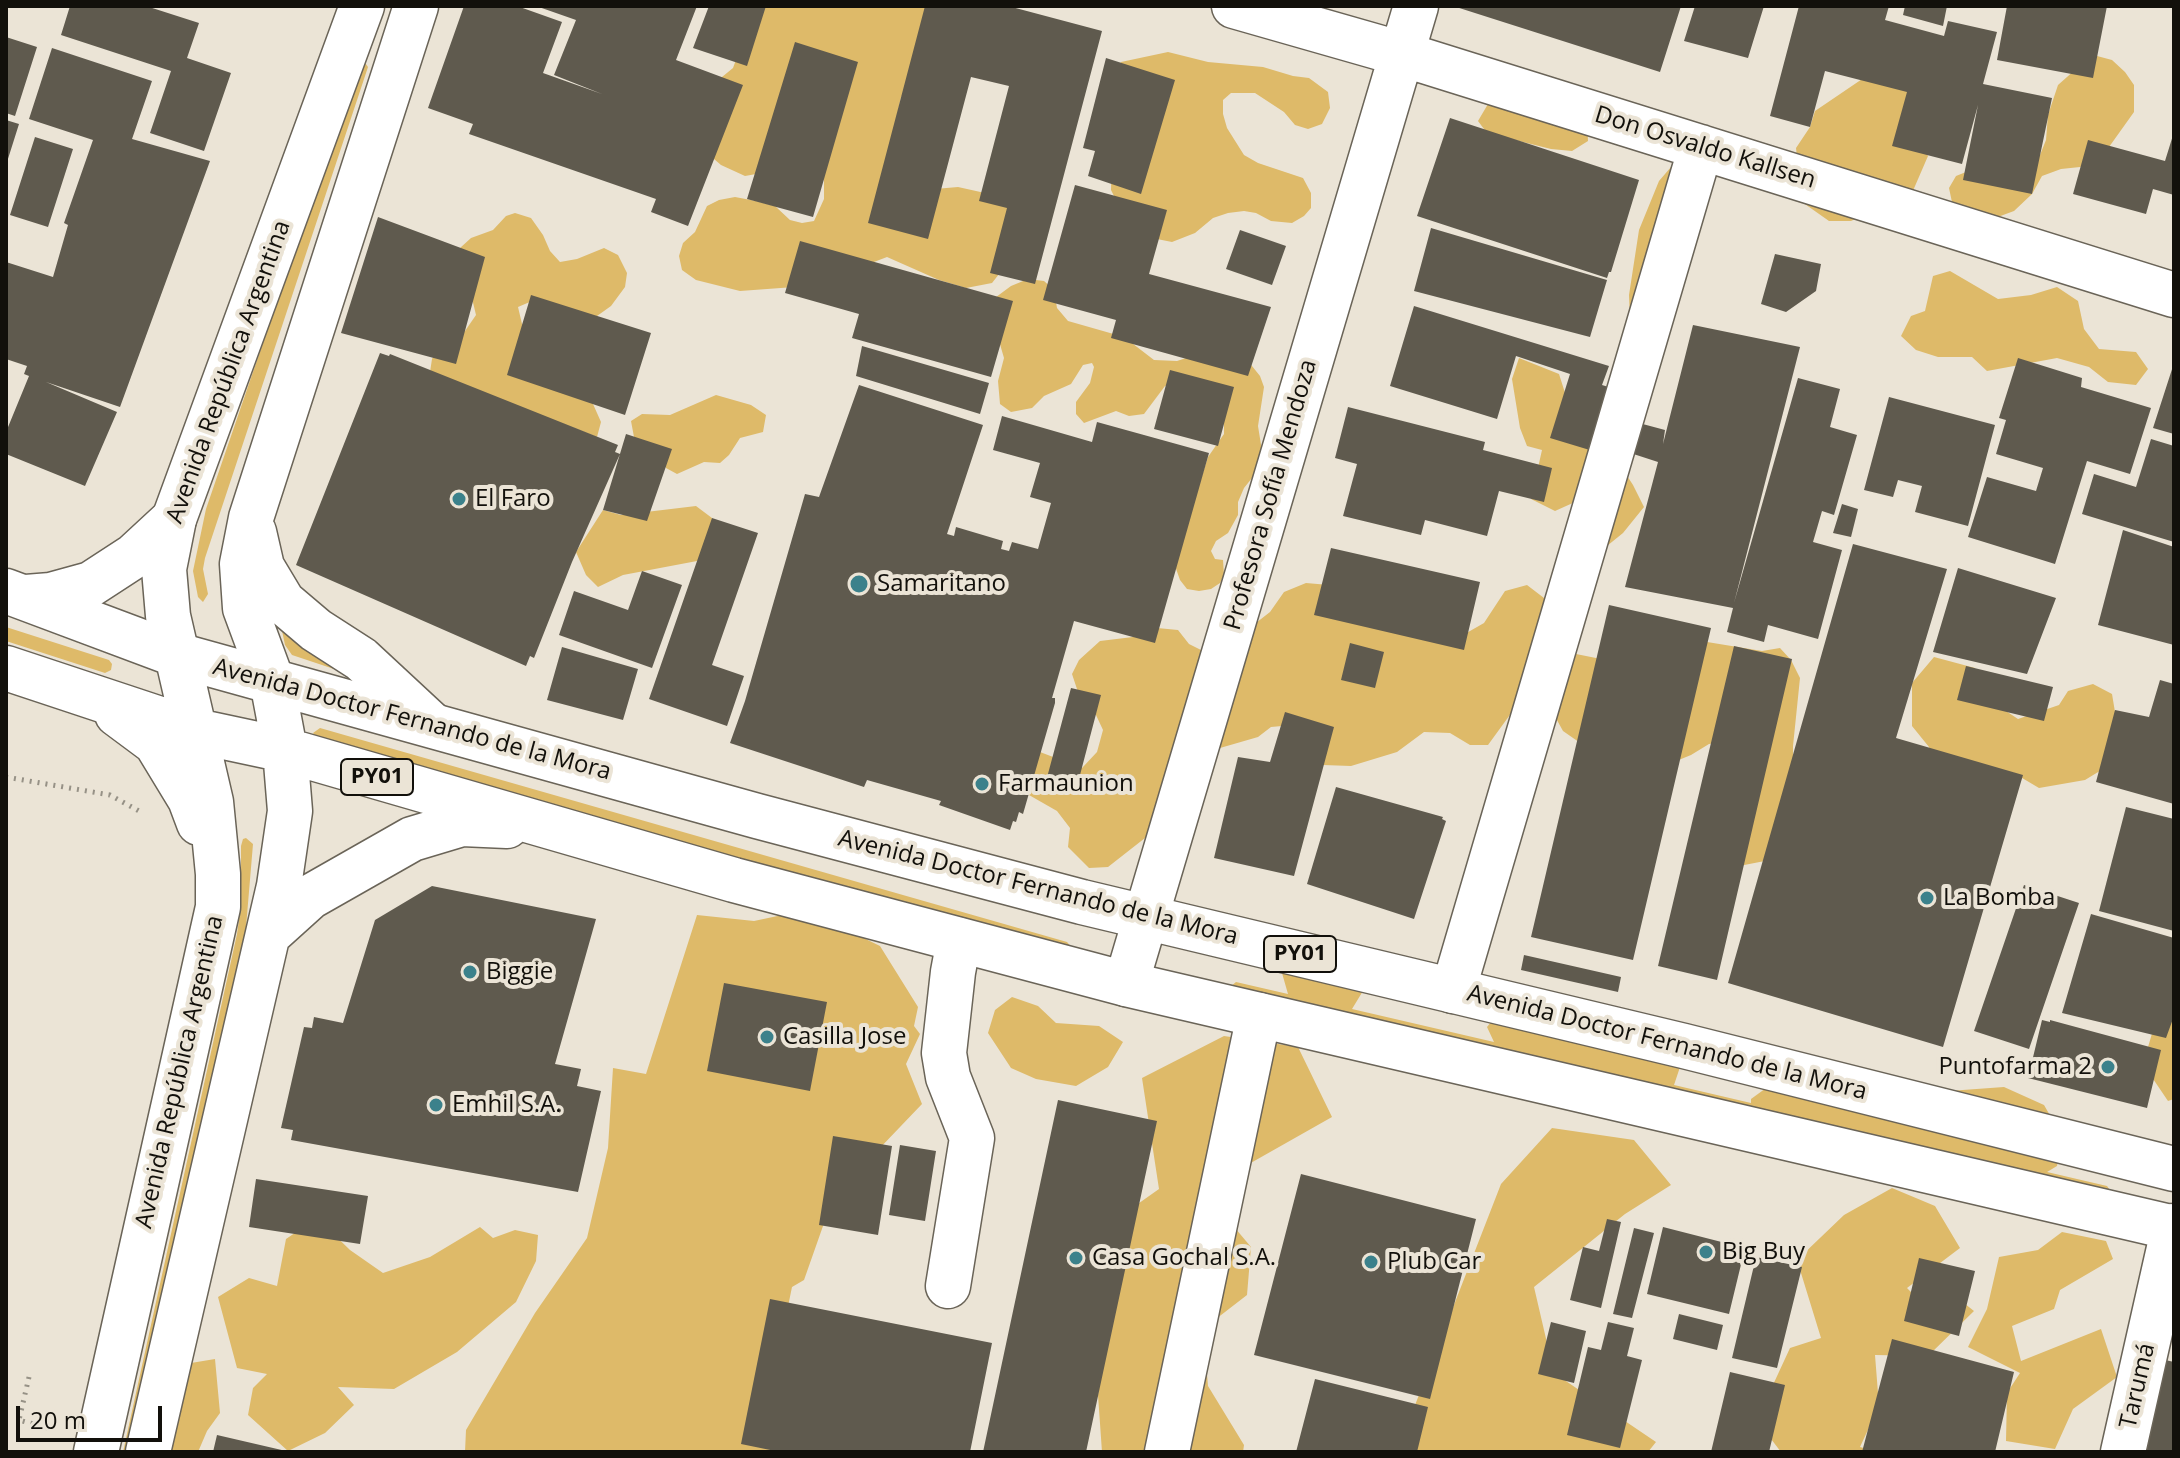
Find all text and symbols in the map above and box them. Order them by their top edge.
street label: Don Osvaldo Kallsen [1591,101,1819,195]
street label: Avenida República Argentina [161,217,297,527]
street label: Profesora Sofía Mendoza [1219,356,1323,634]
place label: El Faro [475,485,551,513]
marker: El Faro [450,490,468,508]
place label: Samaritano [877,570,1006,598]
marker: Samaritano [848,573,870,595]
street label: Avenida Doctor Fernando de la Mora [210,653,614,787]
road number: PY01 [341,759,413,795]
place label: Farmaunion [998,770,1134,798]
marker: Farmaunion [973,775,991,793]
street label: Avenida Doctor Fernando de la Mora [835,824,1241,952]
place label: La Bomba [1943,884,2055,912]
marker: La Bomba [1918,889,1936,907]
street label: Avenida República Argentina [130,913,230,1231]
road number: PY01 [1264,936,1336,972]
place label: Biggie [486,958,553,986]
marker: Biggie [461,963,479,981]
street label: Avenida Doctor Fernando de la Mora [1464,979,1870,1107]
place label: Casilla Jose [783,1023,906,1051]
marker: Casilla Jose [758,1028,776,1046]
place label: Puntofarma 2 [1938,1053,2092,1081]
marker: Puntofarma 2 [2099,1058,2117,1076]
place label: Emhil S.A. [452,1091,562,1119]
marker: Emhil S.A. [427,1096,445,1114]
place label: Big Buy [1722,1238,1805,1266]
marker: Big Buy [1697,1243,1715,1261]
place label: Casa Gochal S.A. [1092,1244,1276,1272]
place label: Plub Car [1387,1248,1481,1276]
marker: Casa Gochal S.A. [1067,1249,1085,1267]
marker: Plub Car [1362,1253,1380,1271]
street label: Tarumá [2114,1341,2162,1431]
scale bar [20,1390,166,1440]
text: 20 m [30,1403,86,1436]

